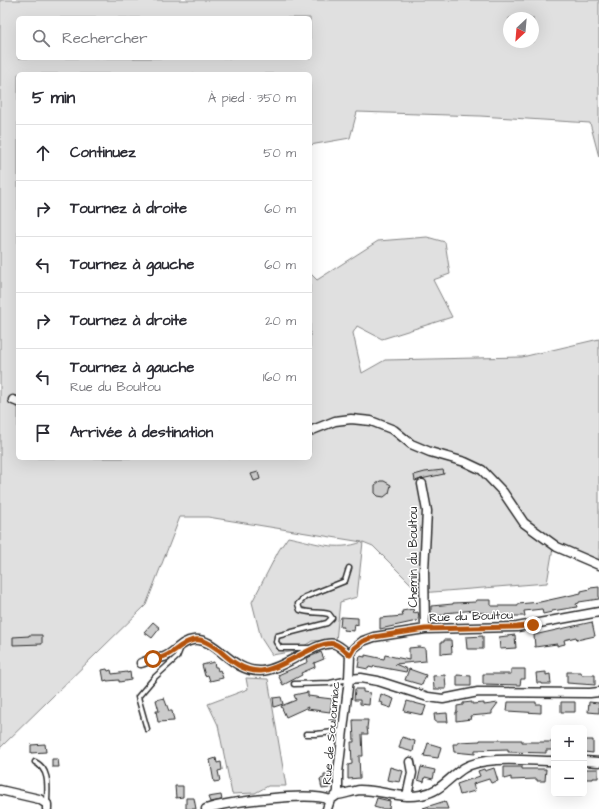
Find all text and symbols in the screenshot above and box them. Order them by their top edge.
north arrow [503,12,539,48]
search box [16,16,312,60]
icon: search [30,27,52,49]
text: Rechercher [62,28,147,49]
text: 5 min [32,86,75,110]
text: À pied · 350 m [208,89,296,107]
icon: ahead [32,142,54,164]
text: Continuez [70,142,136,163]
text: 50 m [263,144,296,162]
icon: right [32,198,54,220]
text: Tournez à droite [70,198,187,219]
text: 60 m [264,200,296,218]
icon: left [32,254,54,276]
text: Tournez à gauche [70,254,194,275]
text: 60 m [264,256,296,274]
icon: right [32,310,54,332]
text: Tournez à droite [70,310,187,331]
text: 20 m [265,312,296,330]
text: Tournez à gauche [70,357,194,378]
icon: left [32,366,54,388]
text: 160 m [263,368,296,386]
text: Rue du Boultou [70,378,161,396]
icon: arrive [32,422,54,444]
text: Arrivée à destination [70,422,213,443]
street label: Chemin du Boultou [405,507,422,607]
street label: Rue du Boultou [429,607,513,626]
route end [524,616,542,634]
route start [144,650,162,668]
street label: Rue de Souloumiac [319,680,345,785]
map controls [551,725,587,797]
button: + [551,725,587,761]
button: − [551,761,587,797]

